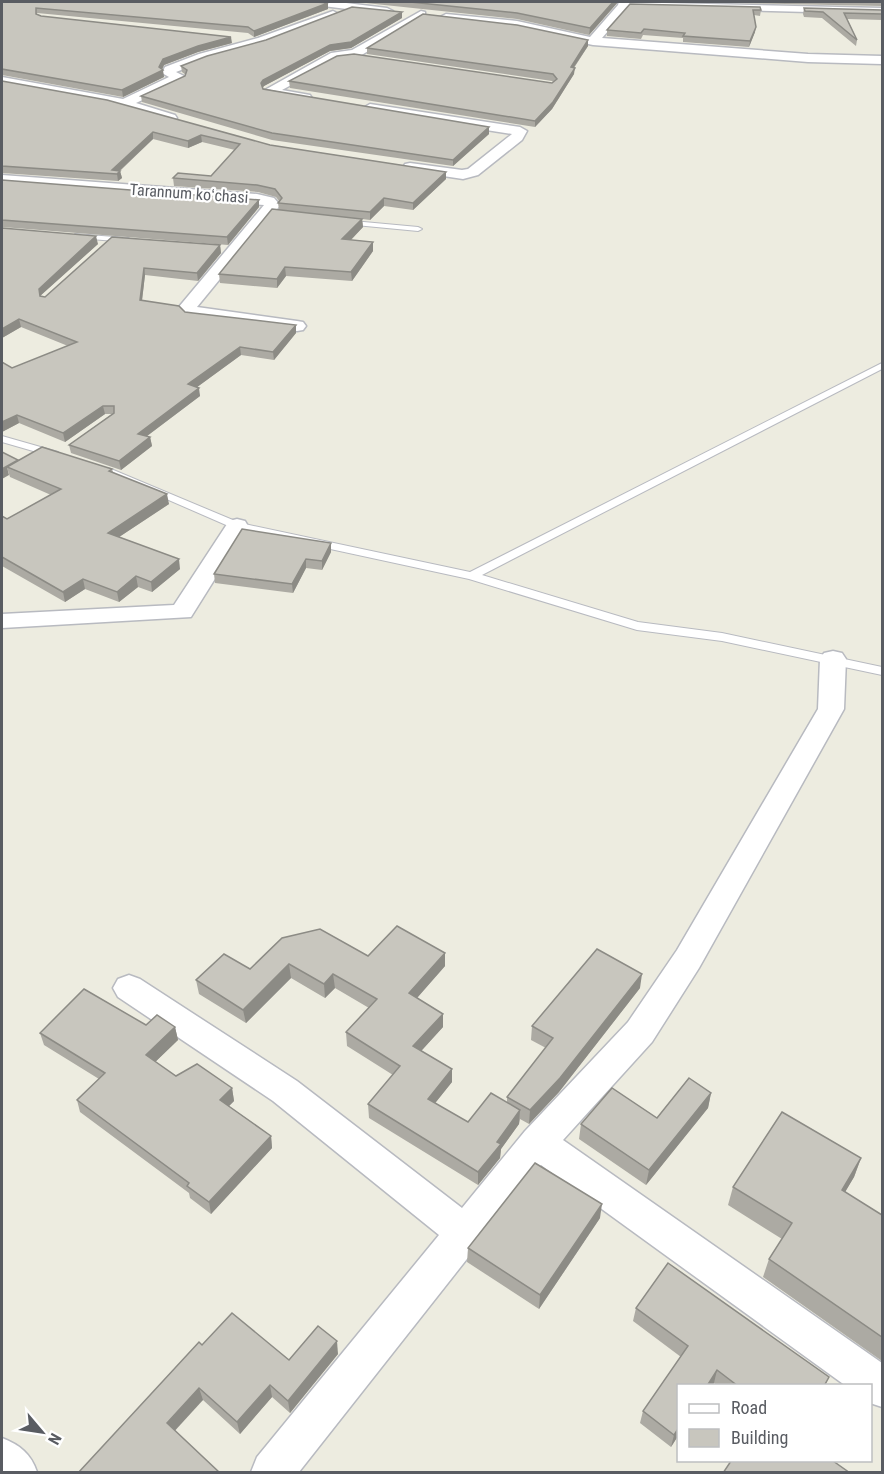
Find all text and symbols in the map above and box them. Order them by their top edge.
street label: Tarannum koʻchasi [129,180,249,207]
legend [677,1384,872,1462]
text: Road [731,1397,767,1418]
north arrow [12,1402,72,1462]
text: Building [731,1427,788,1448]
text: N [44,1430,65,1448]

